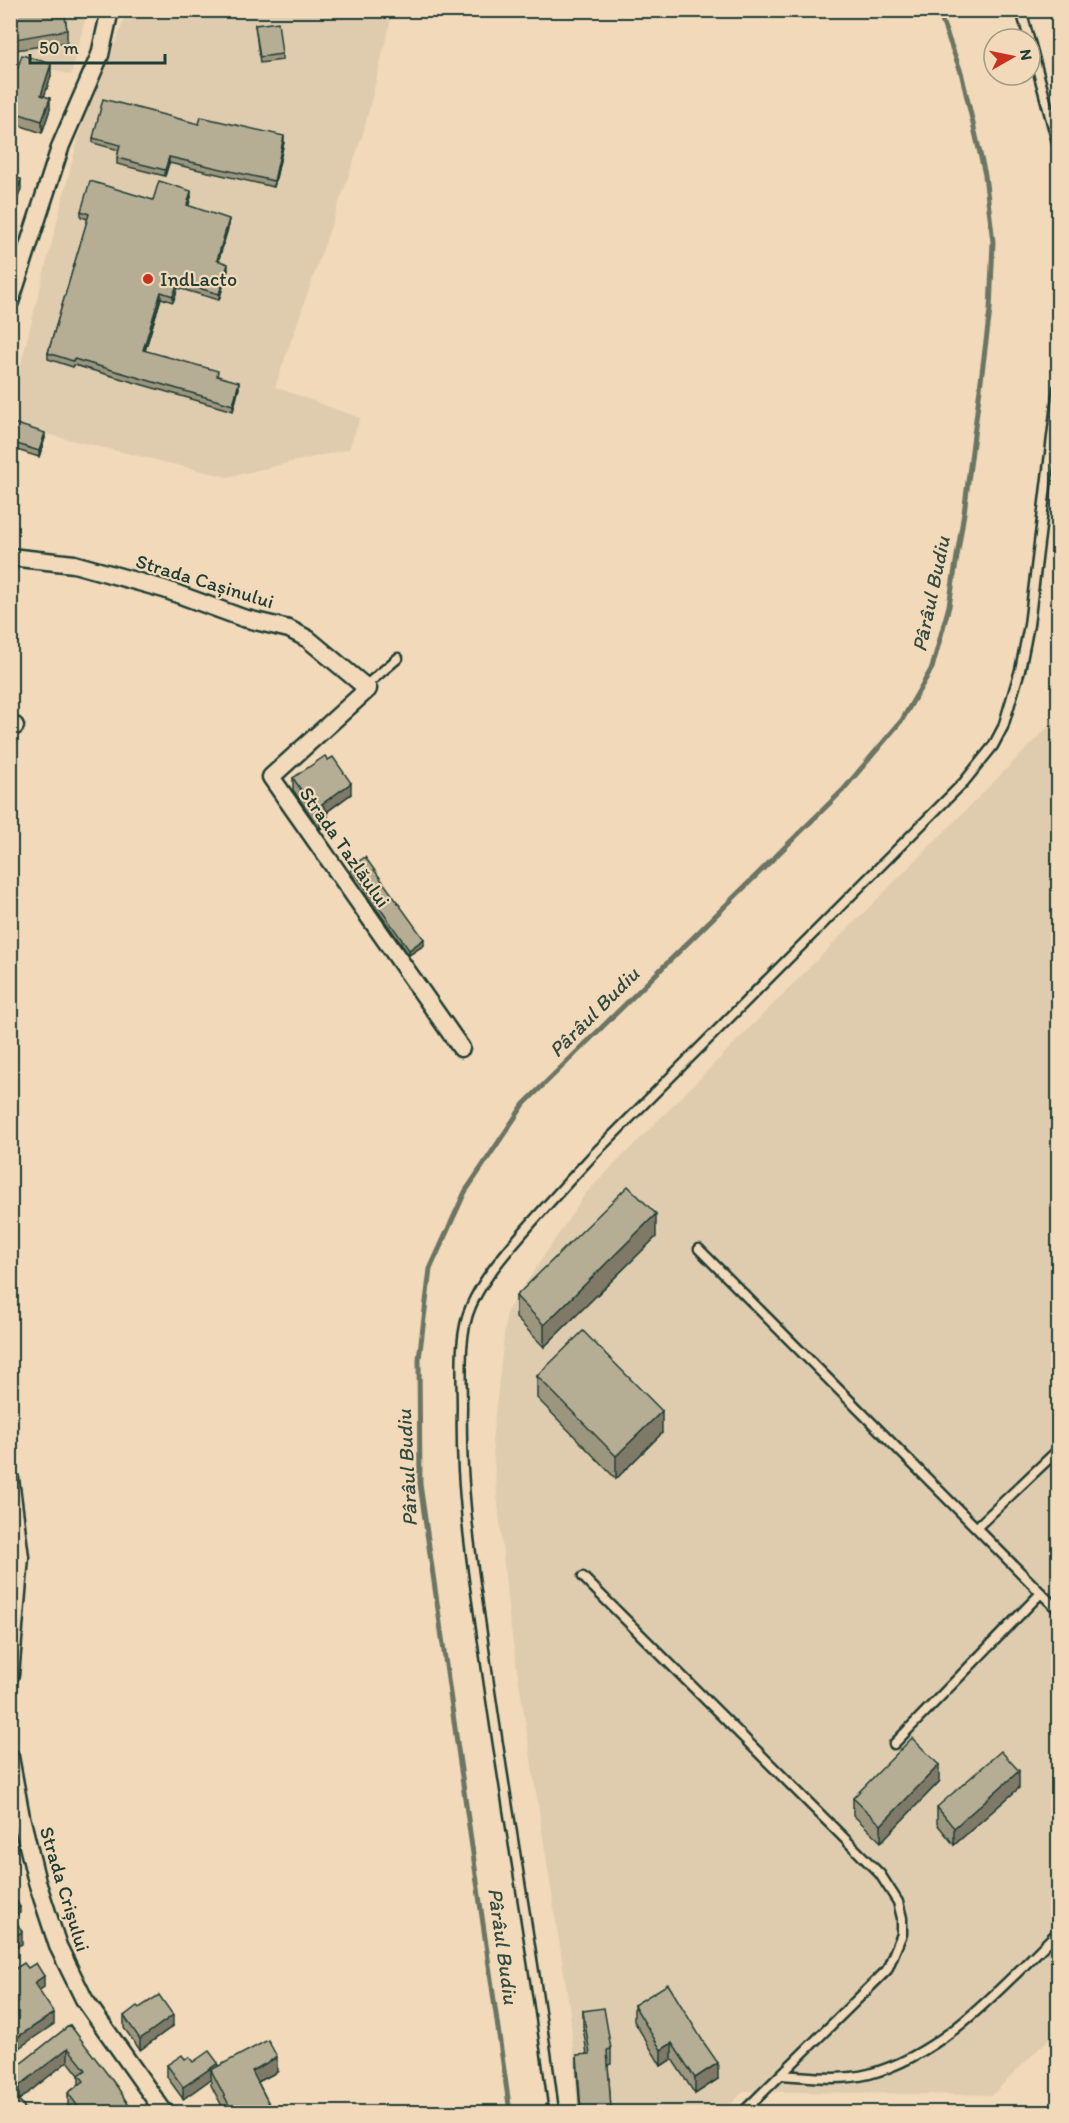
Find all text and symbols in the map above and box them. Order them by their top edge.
scale bar [30,27,165,65]
north arrow [982,27,1042,87]
text: 50 m [39,37,79,59]
text: N [1016,48,1037,62]
place label: IndLacto [160,267,237,291]
marker: IndLacto [141,272,155,286]
water label: Pârâul Budiu [906,534,955,654]
street label: Strada Cașinului [133,549,277,613]
street label: Strada Tazlăului [295,782,395,912]
water label: Pârâul Budiu [543,961,644,1062]
water label: Pârâul Budiu [391,1408,422,1527]
street label: Strada Crișului [35,1824,95,1954]
water label: Pârâul Budiu [483,1886,524,2006]

